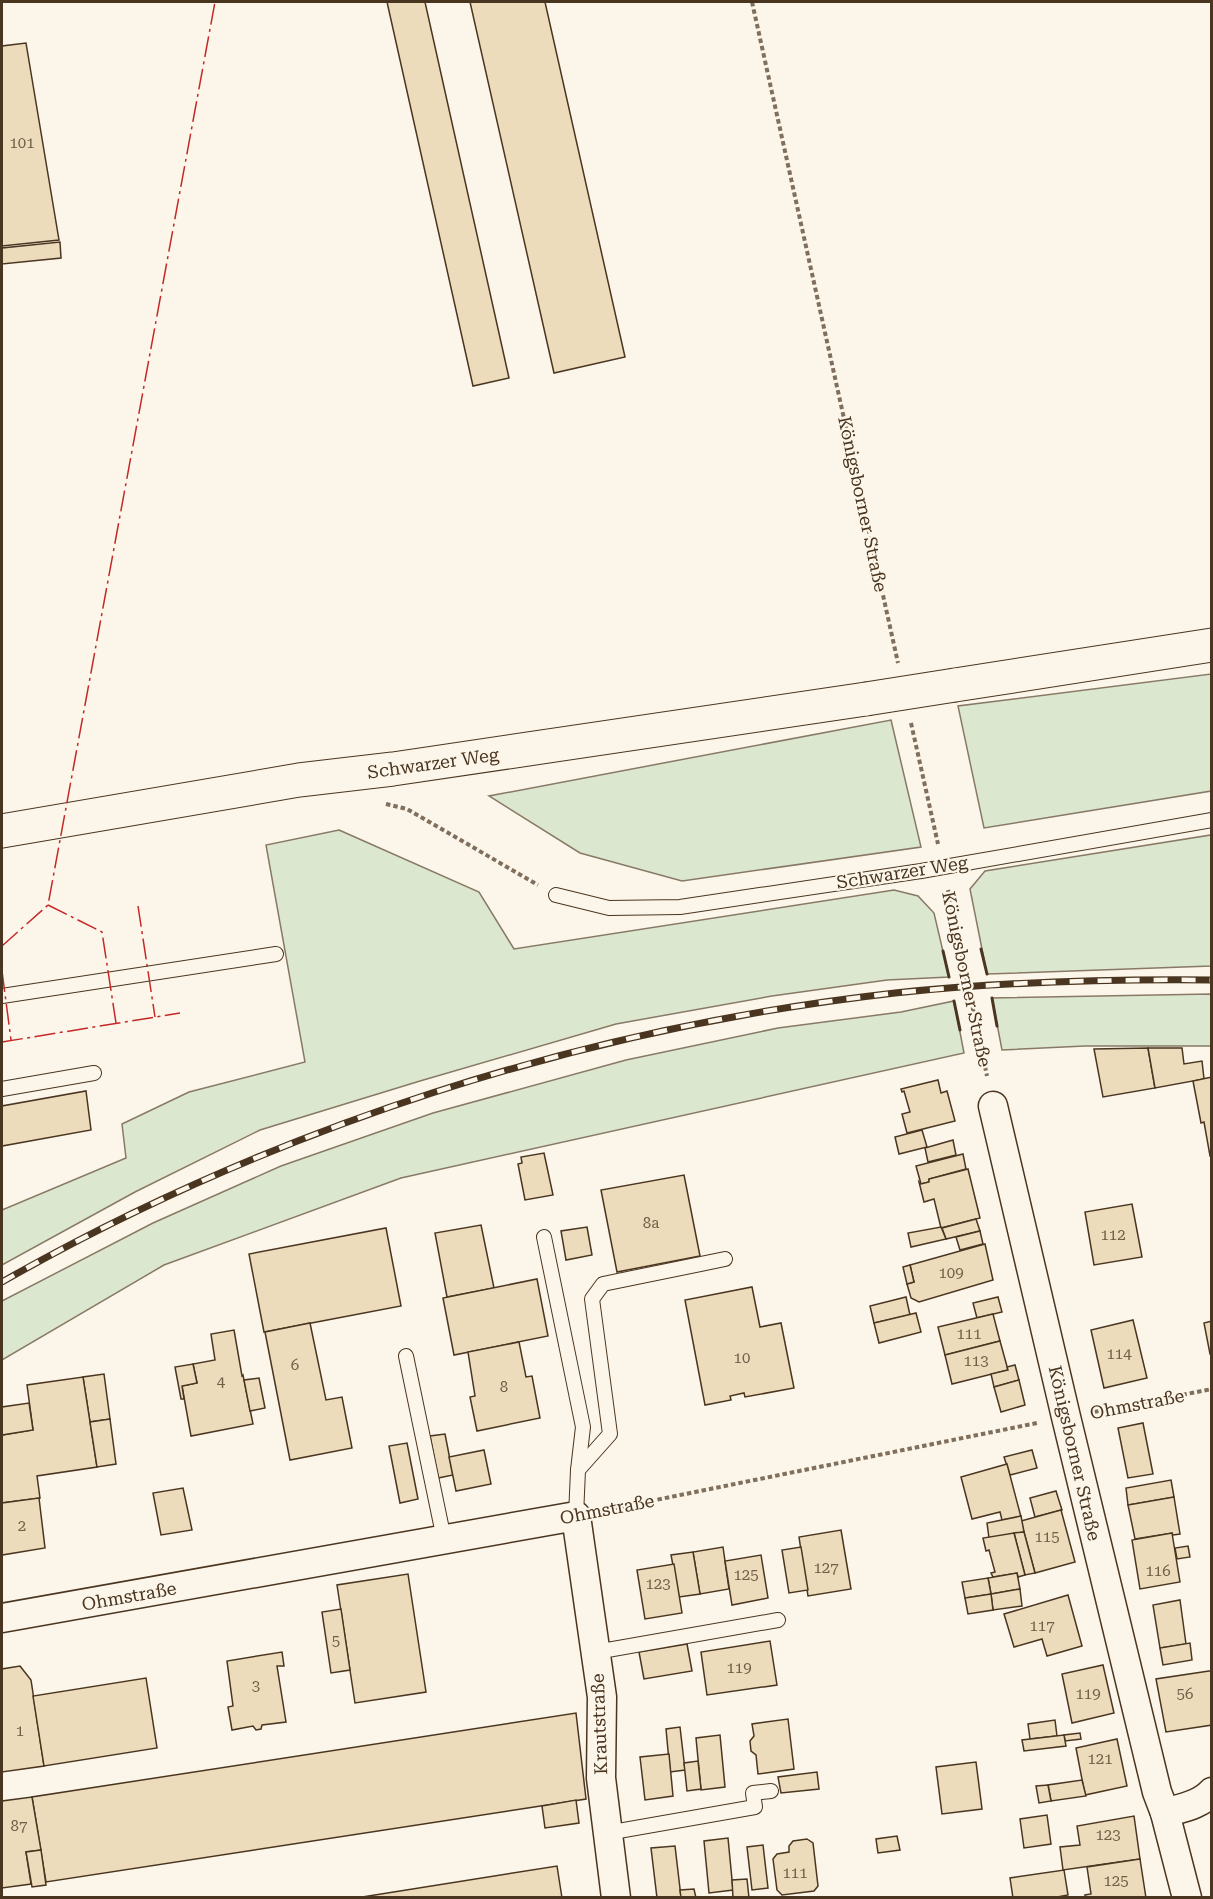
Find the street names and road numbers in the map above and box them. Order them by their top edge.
street label: Königsborner Straße [834,414,892,594]
street label: Schwarzer Weg [366,743,501,783]
street label: Schwarzer Weg [835,851,970,893]
street label: Königsborner Straße [938,889,996,1069]
street label: Königsborner Straße [1045,1363,1105,1543]
street label: Ohmstraße [1088,1385,1186,1423]
street label: Ohmstraße [558,1490,656,1528]
street label: Ohmstraße [80,1577,178,1615]
street label: Krautstraße [587,1673,611,1775]

